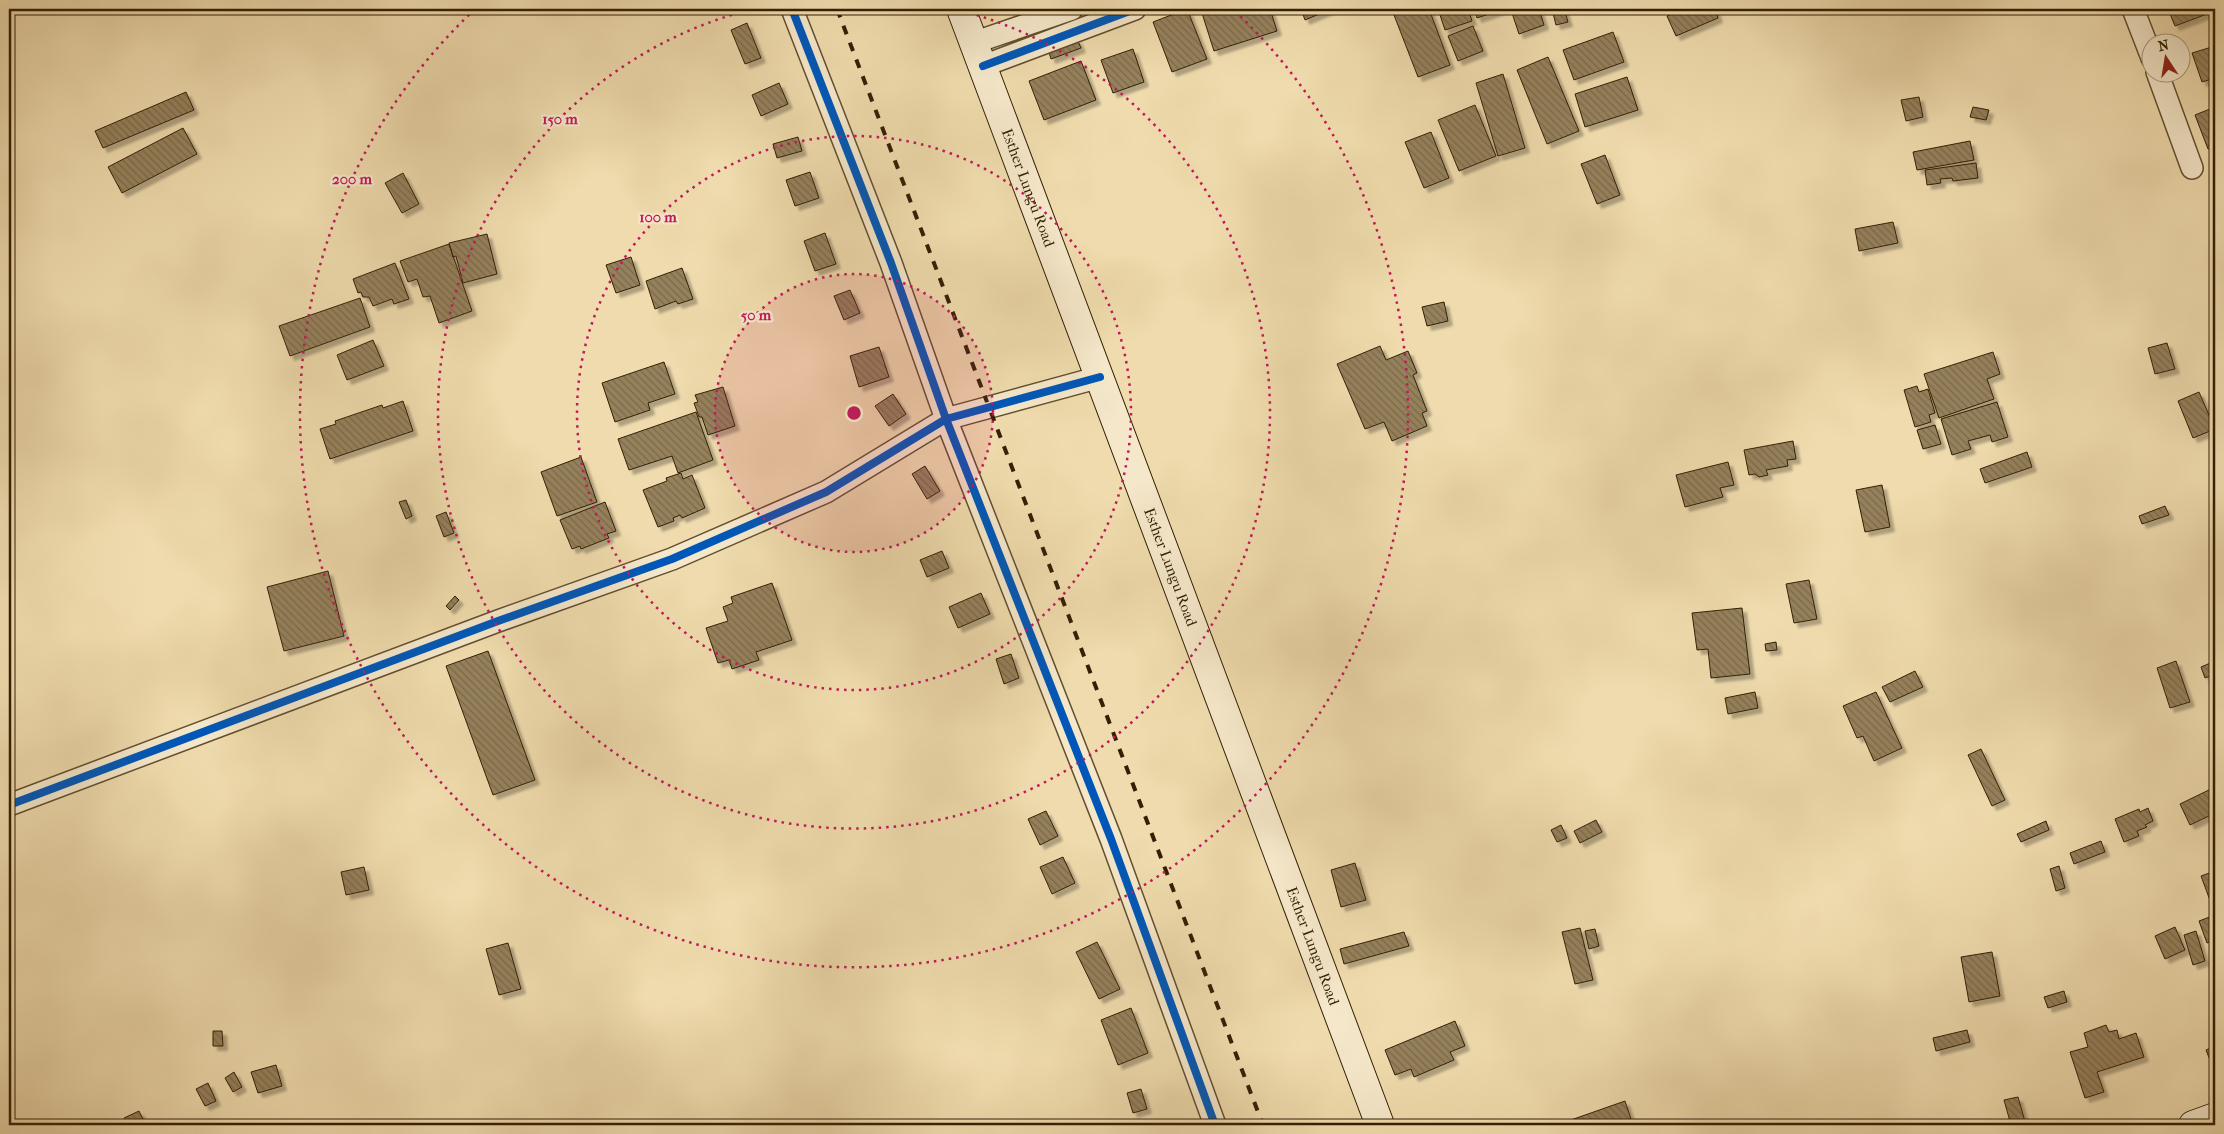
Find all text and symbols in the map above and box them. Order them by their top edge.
north arrow [2142,32,2192,82]
text: N [2156,36,2171,55]
text: 150 m [542,110,578,128]
street label: Esther Lungu Road [998,126,1059,250]
text: 200 m [332,170,372,188]
text: 100 m [639,208,677,226]
text: 50 m [741,306,772,324]
centre of rings [845,404,863,422]
street label: Esther Lungu Road [1140,505,1201,629]
street label: Esther Lungu Road [1282,884,1344,1009]

